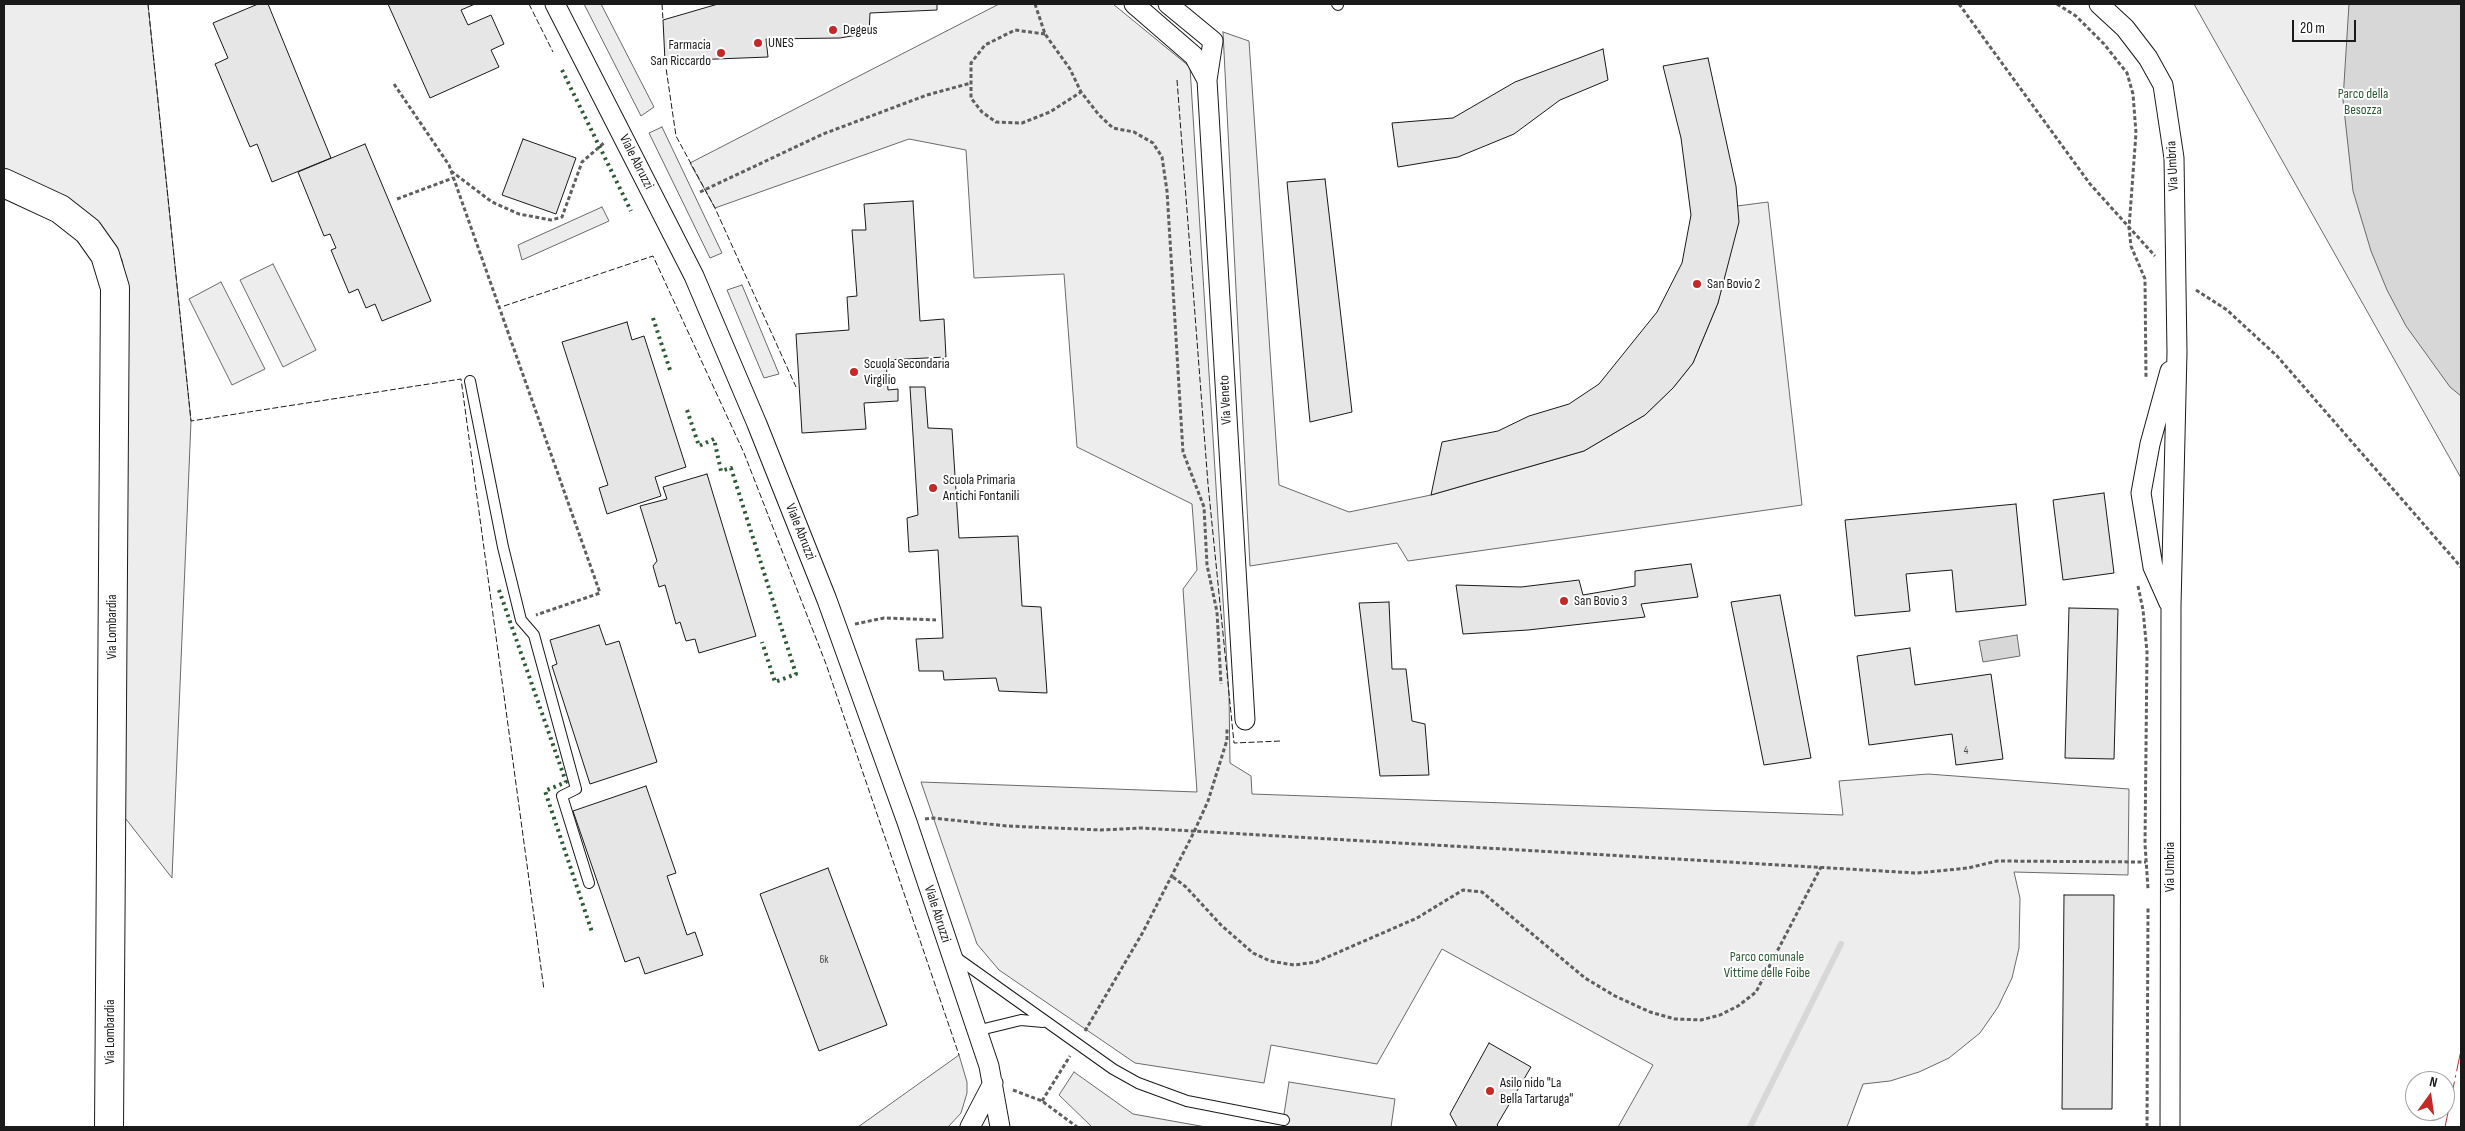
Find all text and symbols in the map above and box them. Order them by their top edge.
scale bar [2295,10,2359,42]
text: 20 m [2300,19,2325,38]
place label: Degeus [843,22,878,38]
marker: Degeus [827,24,839,36]
place label: UNES [768,35,794,51]
place label: Farmacia San Riccardo [651,37,711,70]
marker: UNES [752,37,764,49]
marker: Farmacia San Riccardo [715,47,727,59]
park label: Parco della Besozza [2338,86,2388,118]
street label: Viale Abruzzi [615,132,657,192]
street label: Via Umbria [2163,140,2183,192]
place label: San Bovio 2 [1707,276,1760,292]
marker: San Bovio 2 [1691,278,1703,290]
place label: Scuola Secondaria Virgilio [864,356,950,388]
marker: Scuola Secondaria Virgilio [848,366,860,378]
street label: Via Veneto [1216,375,1236,425]
place label: Scuola Primaria Antichi Fontanili [943,472,1019,504]
marker: Scuola Primaria Antichi Fontanili [927,482,939,494]
street label: Viale Abruzzi [781,501,819,563]
place label: San Bovio 3 [1574,593,1627,609]
street label: Via Lombardia [104,594,120,660]
marker: San Bovio 3 [1558,595,1570,607]
house number: 4 [1964,744,1968,758]
street label: Via Umbria [2162,842,2178,892]
street label: Viale Abruzzi [920,883,954,945]
park label: Parco comunale Vittime delle Foibe [1724,949,1810,982]
house number: 6k [819,953,829,967]
street label: Via Lombardia [102,999,118,1065]
north arrow [2405,1071,2455,1121]
text: N [2428,1073,2439,1091]
place label: Asilo nido "La Bella Tartaruga" [1500,1075,1573,1108]
marker: Asilo nido "La Bella Tartaruga" [1484,1085,1496,1097]

